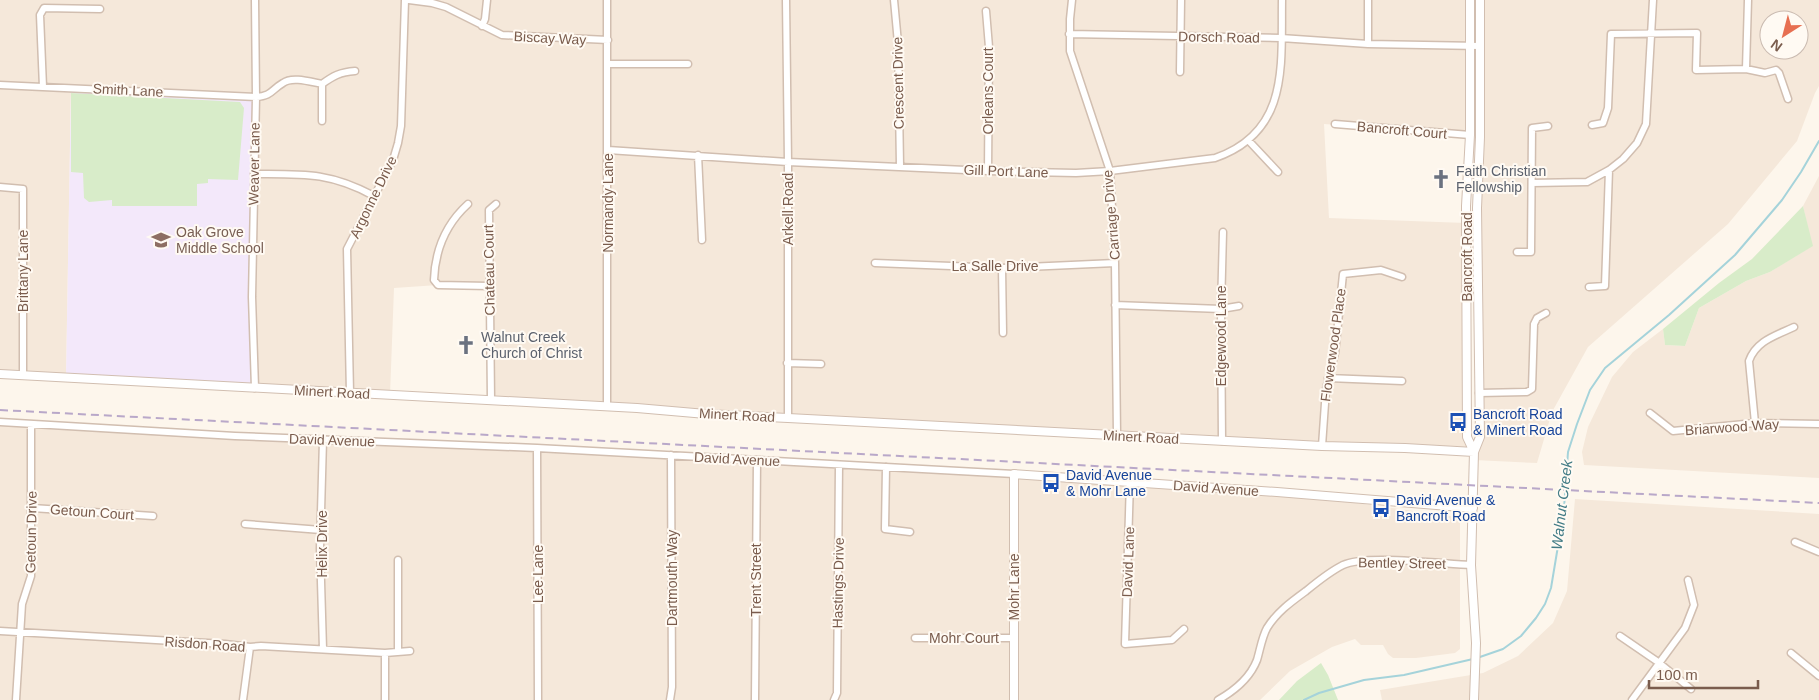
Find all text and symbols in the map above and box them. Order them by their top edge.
north arrow [1759,10,1809,60]
street label: Biscay Way [513,28,587,48]
street label: Dorsch Road [1178,28,1260,46]
street label: Crescent Drive [889,36,907,129]
text: N [1768,36,1785,55]
street label: Orleans Court [980,47,996,135]
street label: Smith Lane [92,80,164,100]
street label: Bancroft Court [1356,118,1448,142]
street label: Weaver Lane [245,122,263,206]
street label: Argonne Drive [346,153,400,241]
street label: Normandy Lane [600,153,616,253]
street label: Gill Port Lane [963,162,1049,180]
place label: Faith Christian Fellowship [1456,163,1546,195]
church icon: Faith Christian Fellowship [1430,168,1452,190]
street label: Carriage Drive [1099,169,1123,261]
street label: Arkell Road [780,173,796,245]
street label: Bancroft Road [1459,212,1475,302]
place label: Oak Grove Middle School [176,224,264,256]
street label: Chateau Court [480,224,498,316]
school or university icon: Oak Grove Middle School [150,229,172,251]
street label: Brittany Lane [15,230,31,312]
street label: La Salle Drive [951,258,1039,274]
street label: Edgewood Lane [1213,285,1229,387]
street label: Flowerwood Place [1317,287,1349,403]
place label: Walnut Creek Church of Christ [481,329,582,361]
church icon: Walnut Creek Church of Christ [455,334,477,356]
street label: Minert Road [294,382,370,402]
street label: Minert Road [699,405,775,425]
place label: Bancroft Road & Minert Road [1473,406,1563,438]
bus stop icon: Bancroft Road & Minert Road [1447,411,1469,433]
street label: Briarwood Way [1684,416,1780,438]
street label: Minert Road [1103,427,1179,447]
street label: David Avenue [289,431,376,450]
street label: David Avenue [694,449,781,469]
water label: Walnut Creek [1548,457,1576,551]
place label: David Avenue & Mohr Lane [1066,467,1152,499]
bus stop icon: David Avenue & Mohr Lane [1040,472,1062,494]
street label: David Avenue [1172,477,1260,499]
street label: Getoun Drive [22,490,40,573]
place label: David Avenue & Bancroft Road [1396,492,1496,524]
bus stop icon: David Avenue & Bancroft Road [1370,497,1392,519]
street label: Getoun Court [50,501,135,523]
street label: Helix Drive [314,510,330,578]
street label: David Lane [1119,526,1137,598]
street label: Dartmouth Way [664,530,680,626]
street label: Hastings Drive [829,537,847,629]
street label: Trent Street [748,543,764,617]
street label: Lee Lane [530,545,546,603]
street label: Mohr Lane [1006,553,1022,620]
street label: Bentley Street [1358,554,1446,572]
street label: Mohr Court [929,630,999,646]
street label: Risdon Road [164,633,246,655]
scale bar [1649,658,1758,690]
text: 100 m [1656,666,1698,683]

